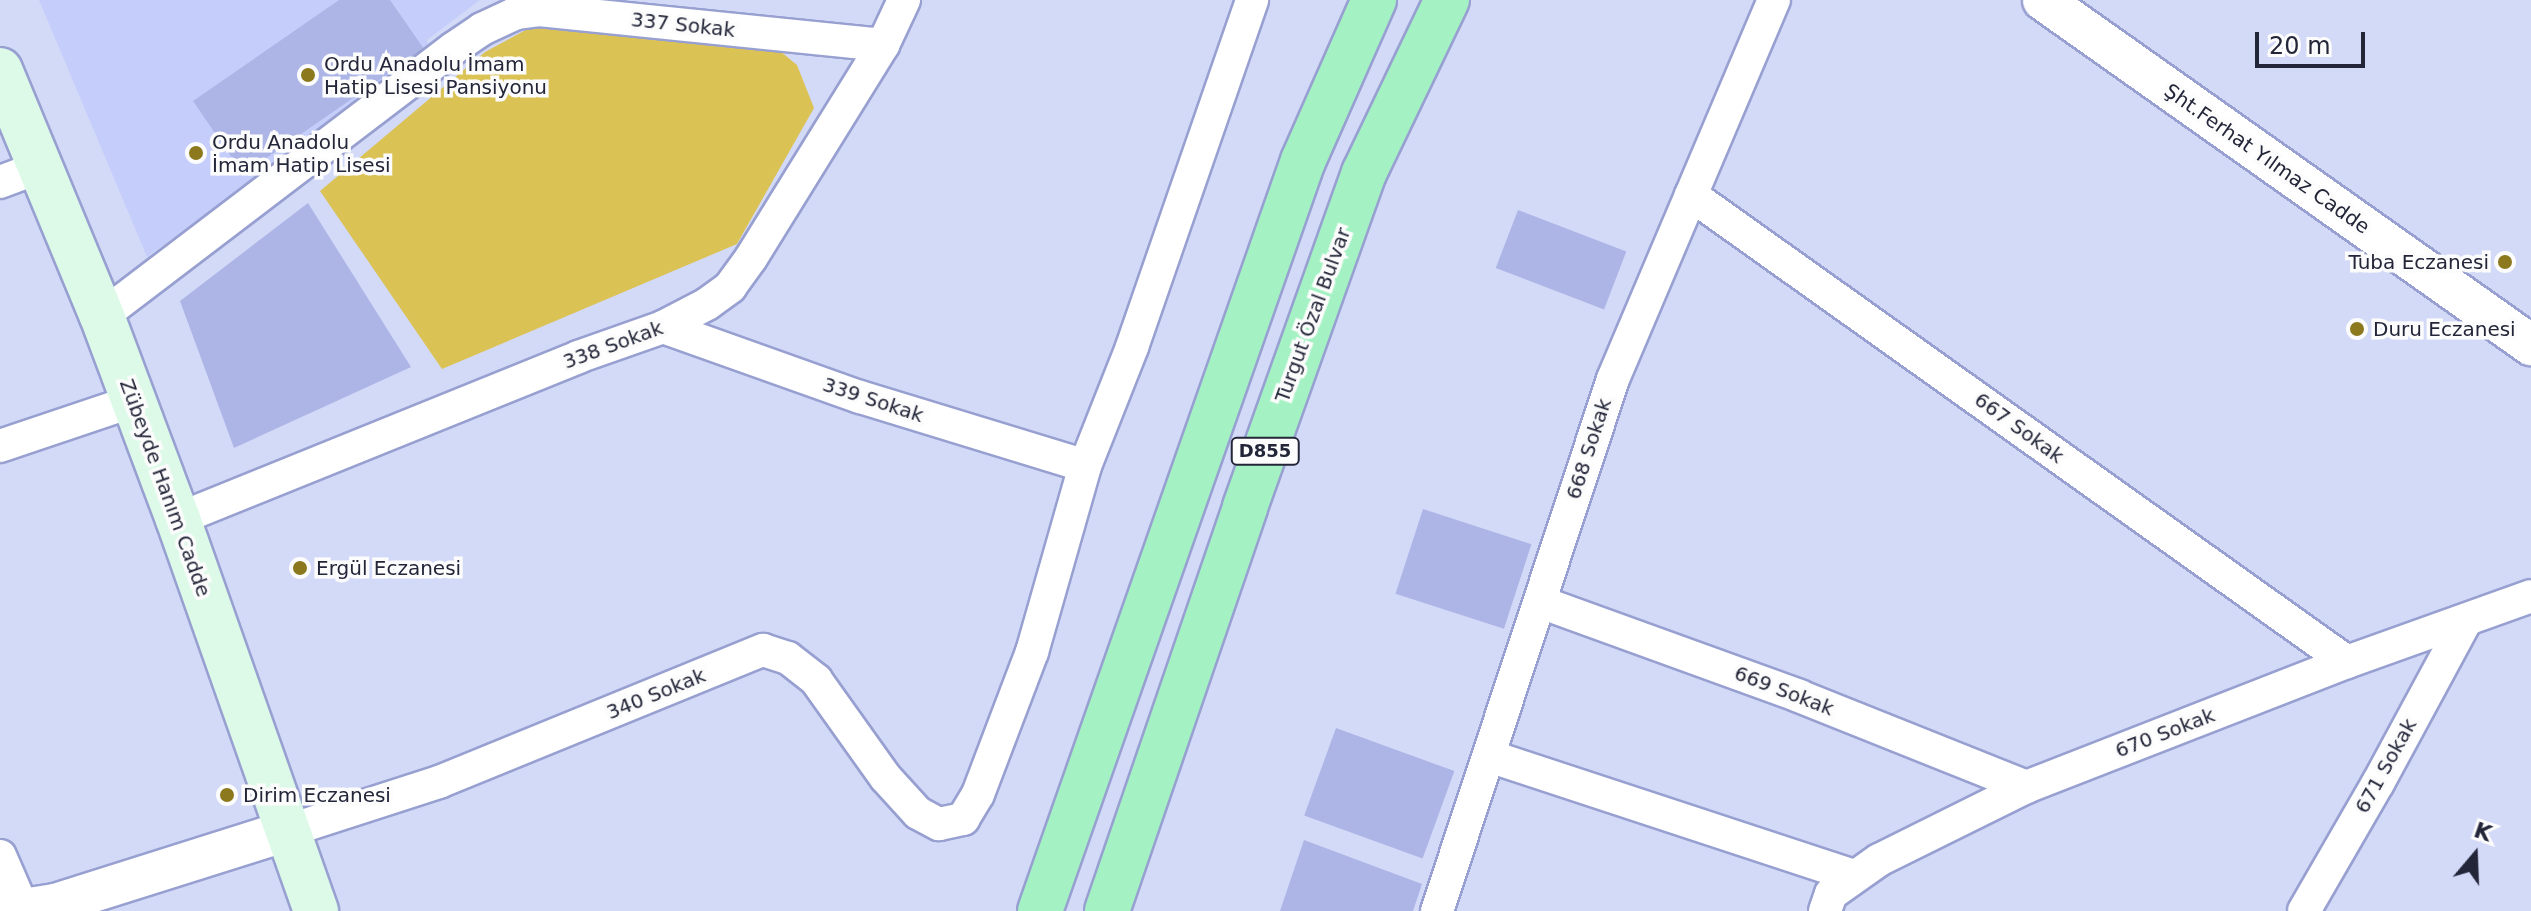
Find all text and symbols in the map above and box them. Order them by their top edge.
street label: 337 Sokak [630,8,736,42]
scale bar [2259,16,2369,66]
text: 20 m [2269,32,2331,60]
place label: Ordu Anadolu İmam Hatip Lisesi Pansiyonu [324,52,547,99]
marker: Ordu Anadolu İmam Hatip Lisesi Pansiyonu [299,66,317,84]
street label: Şht.Ferhat Yılmaz Cadde [2160,79,2374,239]
place label: Ordu Anadolu İmam Hatip Lisesi [212,130,391,177]
marker: Ordu Anadolu İmam Hatip Lisesi [187,144,205,162]
street label: Turgut Özal Bulvar [1270,224,1356,406]
place label: Tuba Eczanesi [2348,250,2489,274]
marker: Tuba Eczanesi [2496,253,2514,271]
street label: 338 Sokak [560,316,666,374]
place label: Duru Eczanesi [2373,317,2516,341]
marker: Duru Eczanesi [2348,320,2366,338]
street label: 339 Sokak [820,372,926,428]
street label: Zübeyde Hanım Cadde [114,376,216,600]
street label: 667 Sokak [1970,388,2068,468]
street label: 668 Sokak [1561,396,1617,502]
road number: D855 [1229,437,1301,465]
place label: Ergül Eczanesi [316,556,461,580]
marker: Ergül Eczanesi [291,559,309,577]
street label: 669 Sokak [1731,661,1837,721]
street label: 340 Sokak [603,663,709,725]
street label: 670 Sokak [2112,703,2218,763]
street label: 671 Sokak [2350,714,2422,818]
place label: Dirim Eczanesi [243,783,391,807]
marker: Dirim Eczanesi [218,786,236,804]
north arrow [2435,815,2515,895]
text: K [2471,817,2495,846]

